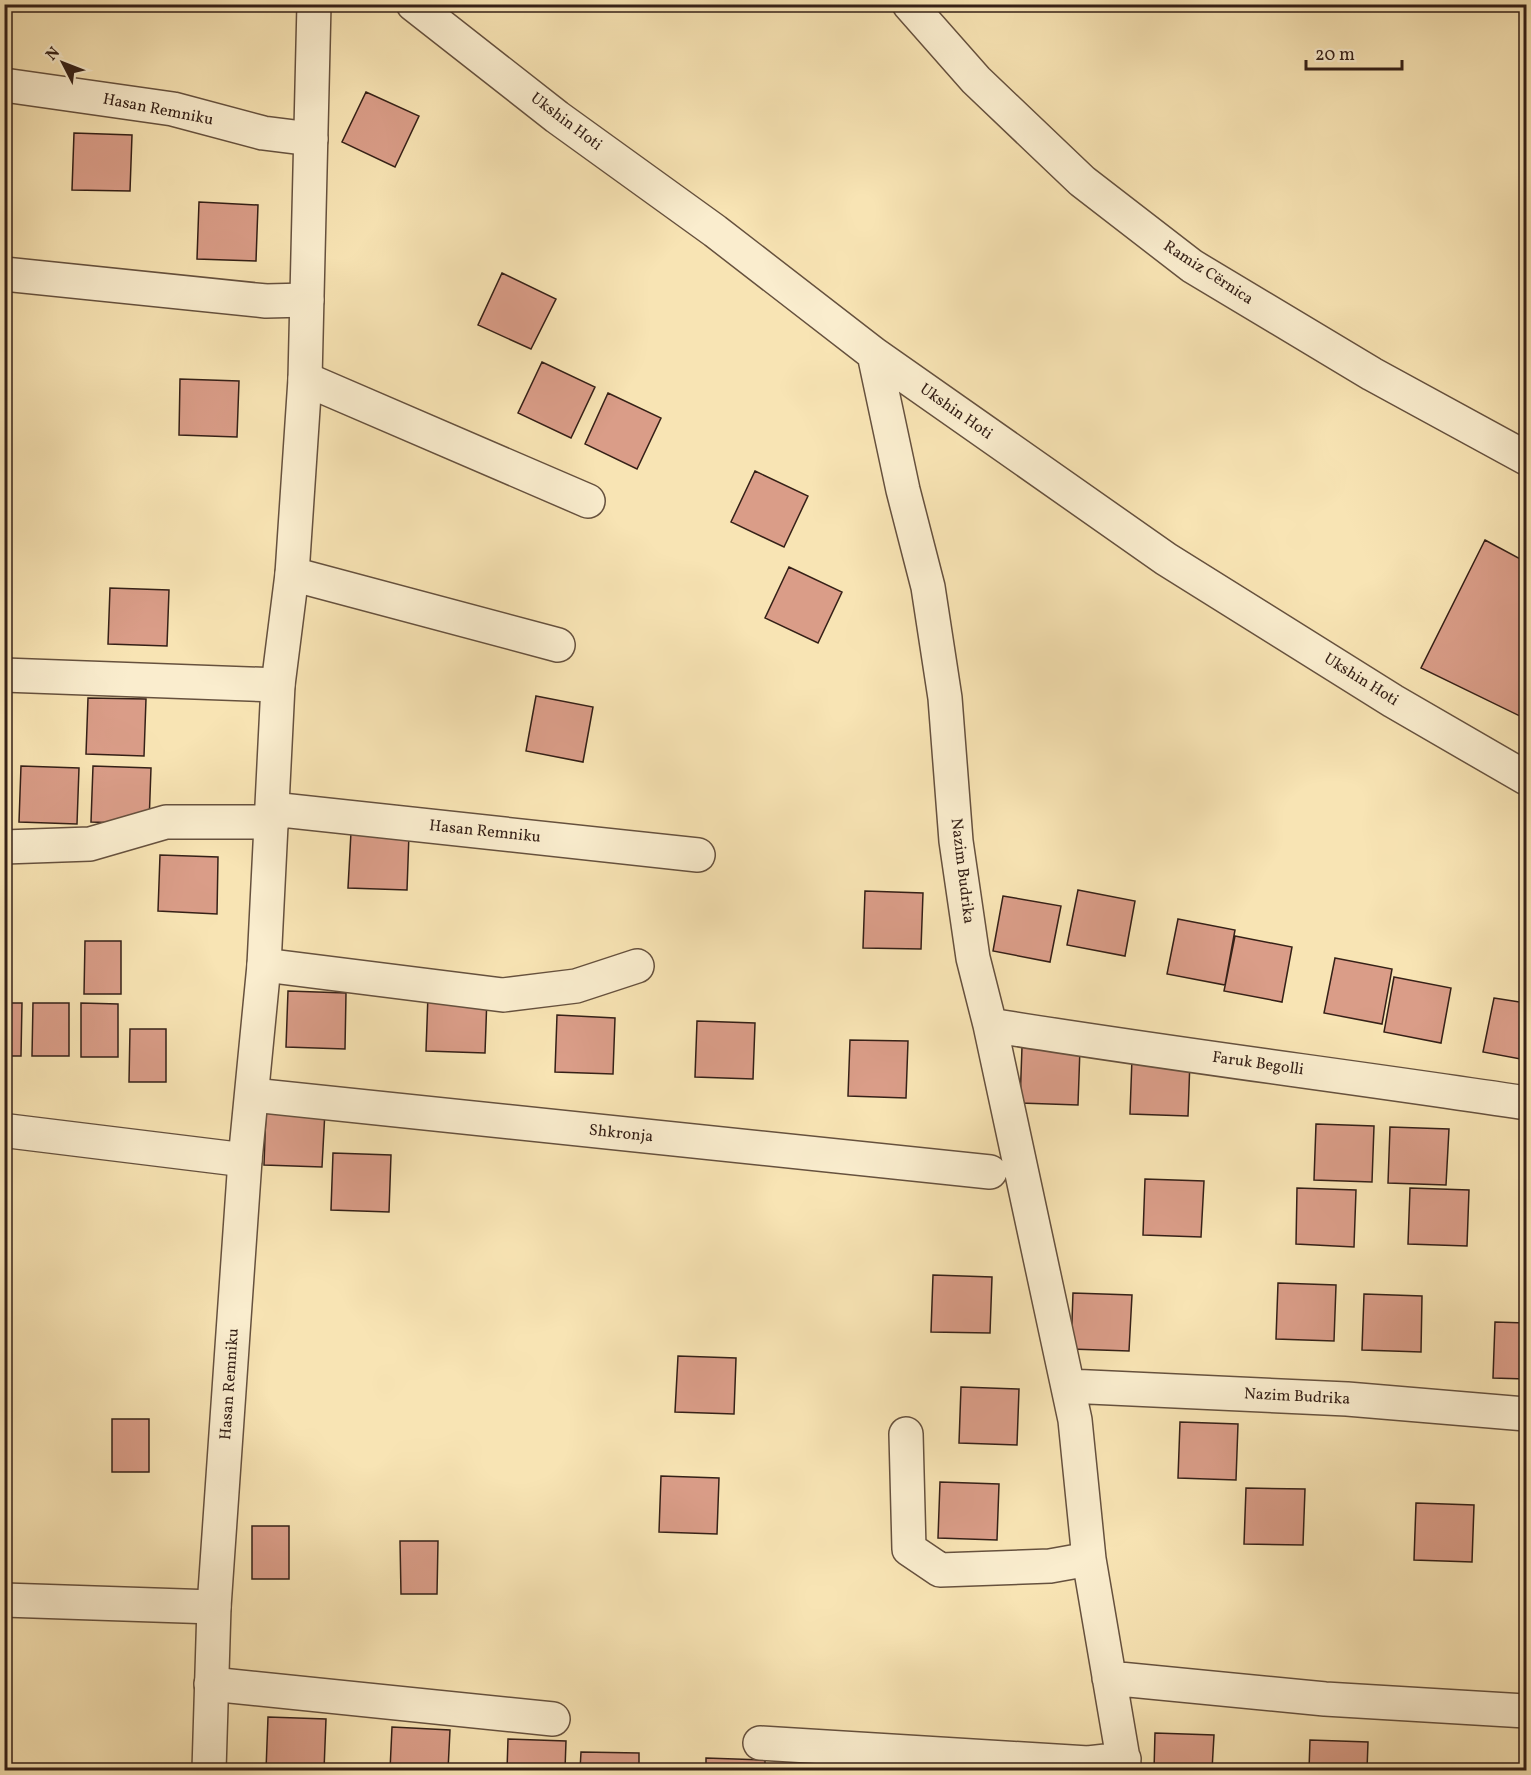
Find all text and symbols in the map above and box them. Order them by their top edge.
north arrow [33,33,93,93]
scale bar [1306,33,1402,71]
text: N [41,42,66,66]
text: 20 m [1315,43,1355,68]
street label: Ukshin Hoti [526,88,606,156]
street label: Hasan Remniku [101,89,215,131]
street label: Ramiz Cërnica [1159,236,1257,310]
street label: Ukshin Hoti [915,379,997,445]
street label: Ukshin Hoti [1319,648,1403,712]
street label: Hasan Remniku [428,815,542,849]
street label: Nazim Budrika [945,817,979,925]
street label: Faruk Begolli [1211,1047,1305,1081]
street label: Shkronja [588,1120,654,1148]
street label: Hasan Remniku [215,1327,245,1441]
street label: Nazim Budrika [1243,1383,1351,1411]

